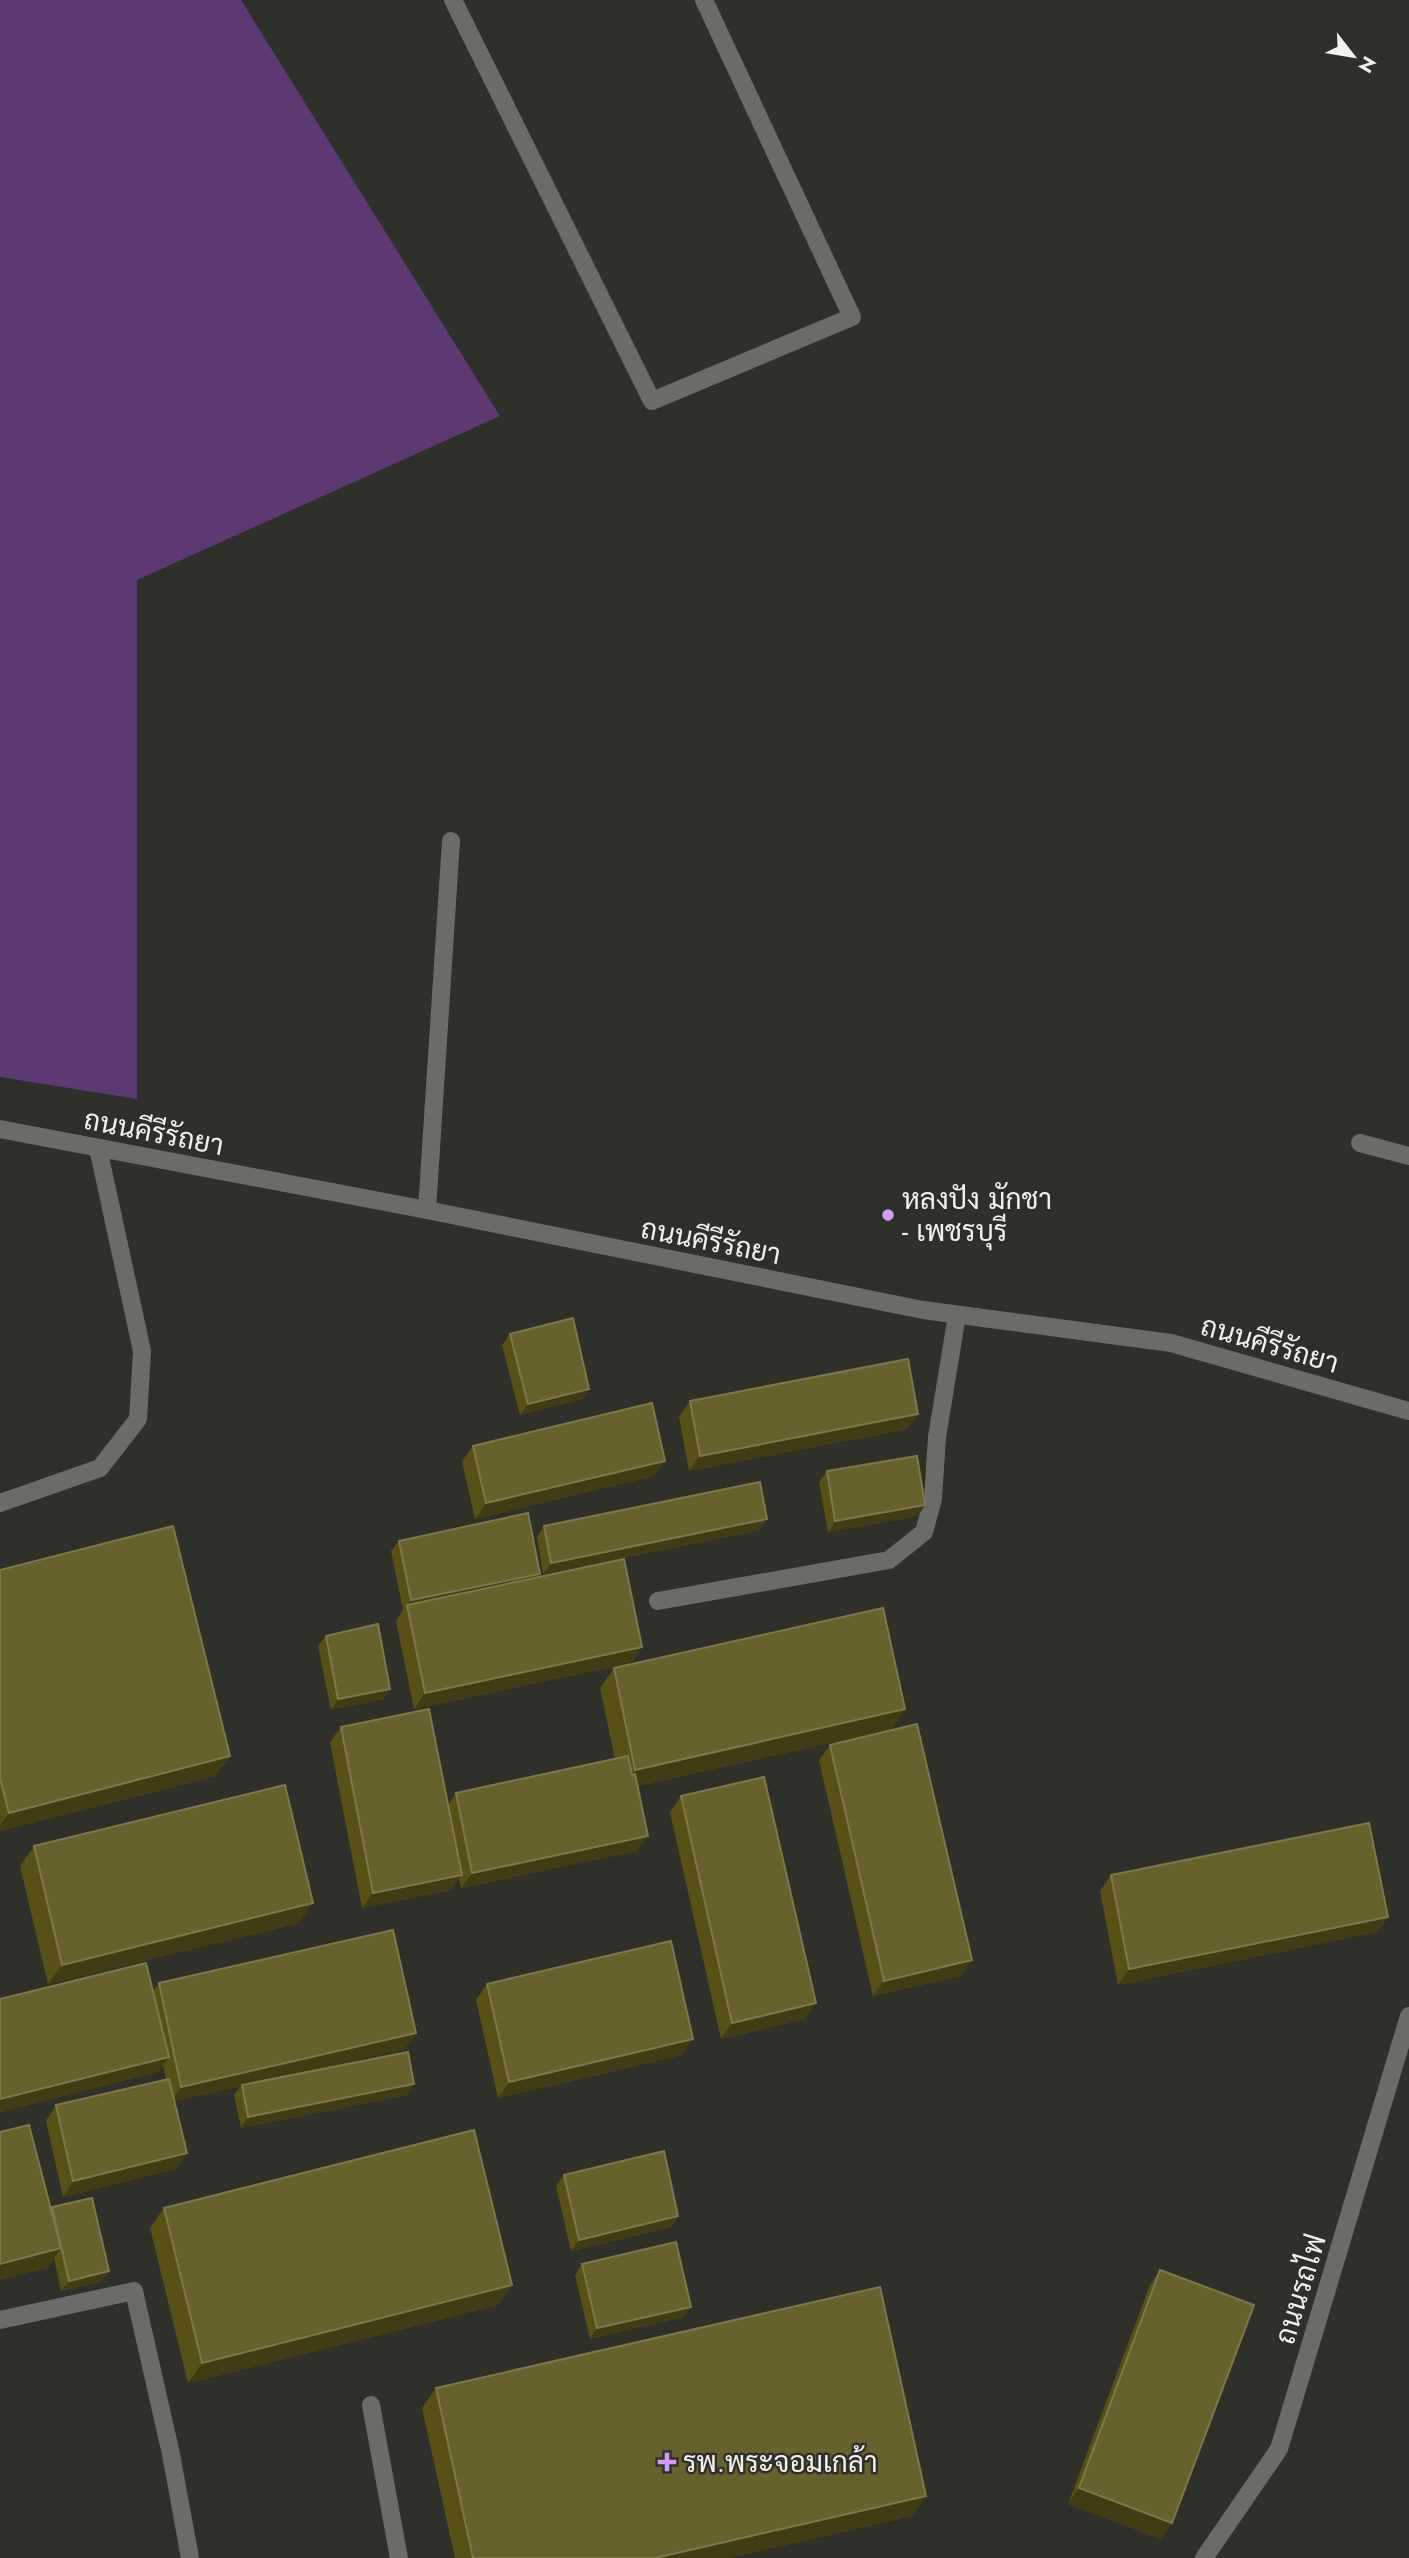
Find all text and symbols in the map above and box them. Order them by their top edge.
north arrow [1318,21,1388,91]
text: N [1352,51,1383,78]
street label: ถนนคีรีรัถยา [80,1099,227,1166]
place label: หลงปัง มักชา - เพชรบุรี [902,1179,1052,1252]
marker: หลงปัง มักชา - เพชรบุรี [880,1207,896,1223]
street label: ถนนคีรีรัถยา [637,1208,784,1275]
street label: ถนนคีรีรัถยา [1196,1305,1344,1384]
street label: ถนนรถไฟ [1264,2229,1337,2349]
place label: รพ.พระจอมเกล้า [683,2442,878,2483]
marker: รพ.พระจอมเกล้า [657,2452,677,2472]

